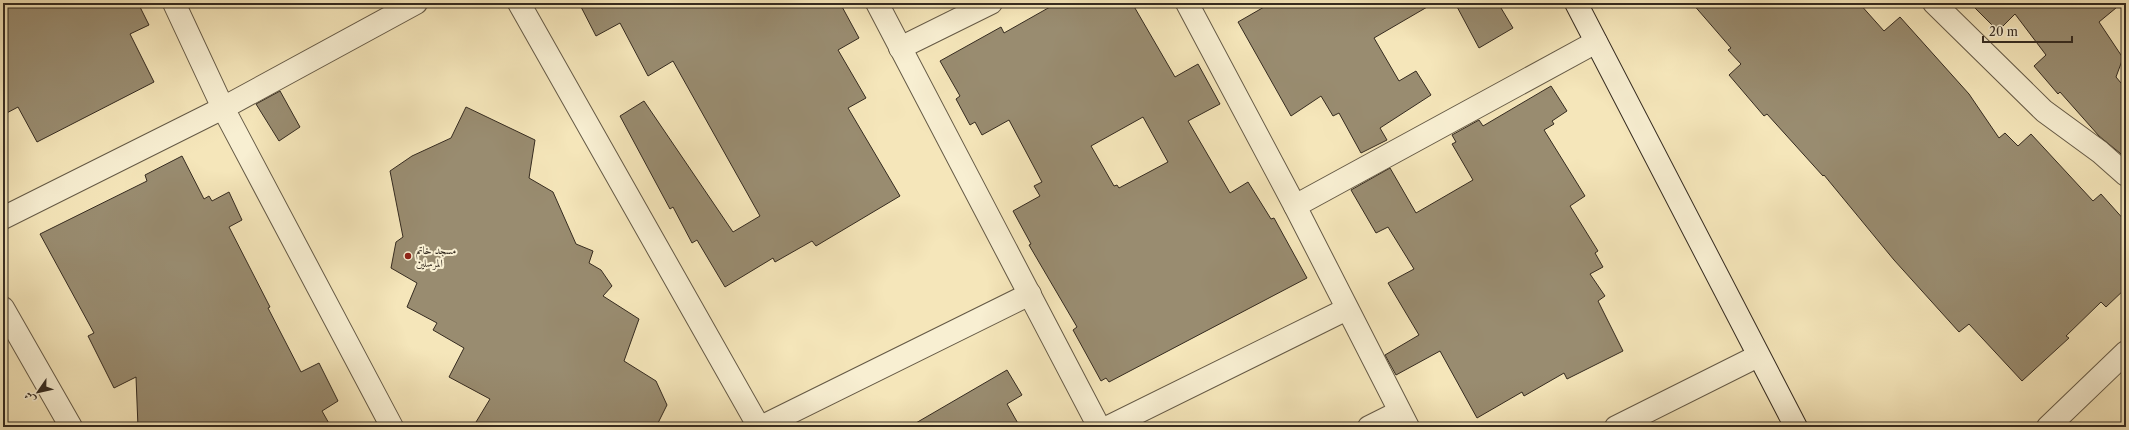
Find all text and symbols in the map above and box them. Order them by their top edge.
scale bar [1983,18,2072,44]
text: 20 m [1989,24,2018,39]
place label: مسجد خاتم المرسلين [416,243,456,271]
marker: مسجد خاتم المرسلين [403,251,413,261]
north arrow [18,372,58,412]
text: ش [21,389,39,406]

